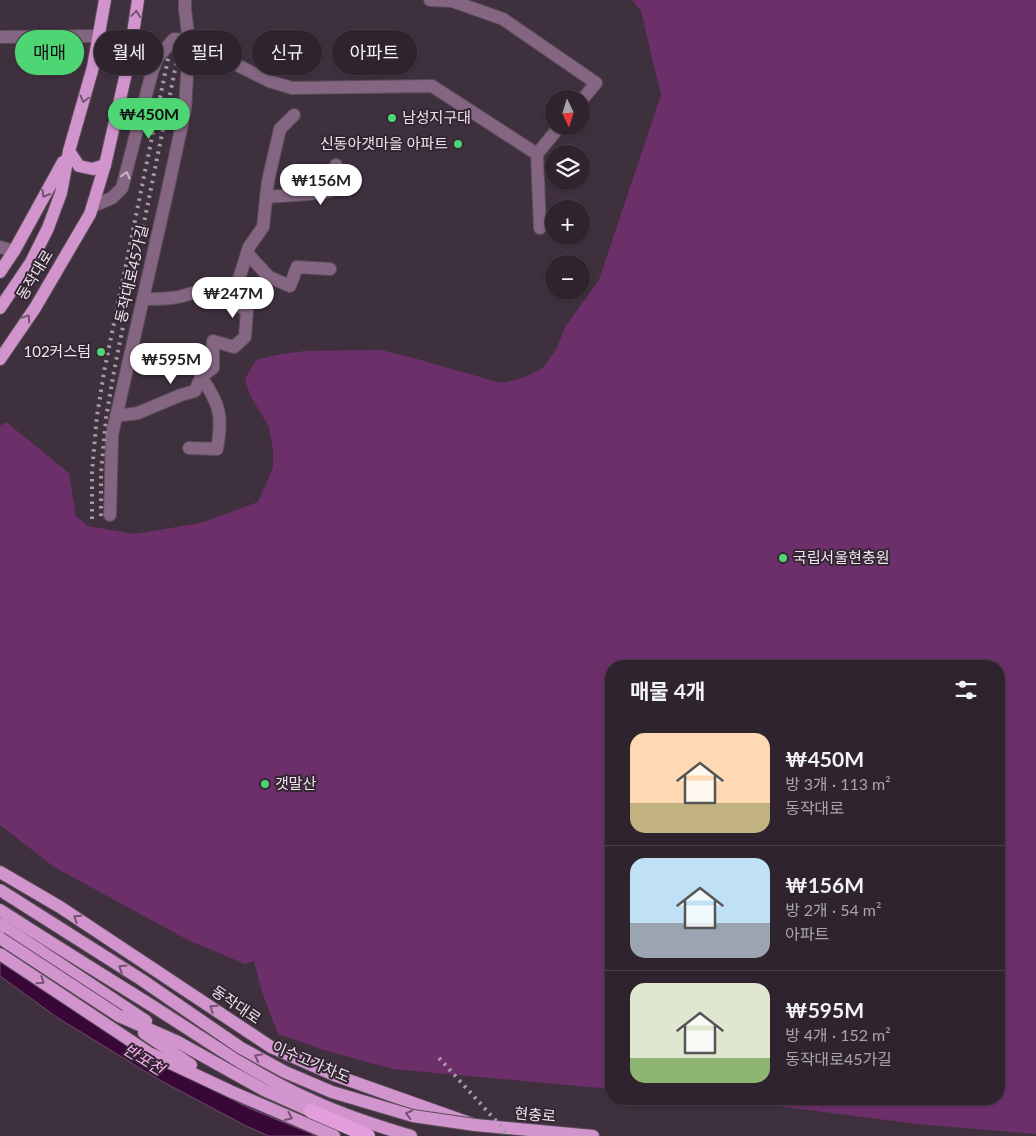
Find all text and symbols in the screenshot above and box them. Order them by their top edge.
one-way arrow [130,10,140,18]
chip: 매매 [15,30,84,75]
chip: 월세 [94,30,163,75]
chip: 필터 [173,30,242,75]
chip: 신규 [252,30,322,75]
chip: 아파트 [332,30,417,75]
north arrow [545,90,590,135]
map controls [545,90,590,300]
one-way arrow [79,95,90,104]
pin: ₩450M [114,98,184,140]
text: ₩450M [119,104,179,123]
place label: 남성지구대 [402,108,471,126]
marker: 남성지구대 [386,112,398,124]
place label: 신동아갯마을 아파트 [320,134,448,152]
marker: 신동아갯마을 아파트 [452,138,464,150]
button: layers [545,145,590,190]
pin: ₩156M [286,164,356,206]
text: ₩156M [291,170,351,189]
one-way arrow [120,171,130,179]
one-way arrow [41,189,51,198]
button: + [545,200,590,245]
street label: 동작대로45가길 [111,223,151,325]
street label: 동작대로 [12,246,56,303]
button: − [545,255,590,300]
pin: ₩247M [198,276,268,319]
text: ₩247M [203,283,263,302]
one-way arrow [21,315,30,324]
place label: 102커스텀 [23,342,91,360]
pin: ₩595M [136,342,206,385]
marker: 102커스텀 [95,346,107,358]
text: ₩595M [141,349,201,368]
place label: 국립서울현충원 [793,548,890,566]
marker: 국립서울현충원 [777,552,789,564]
icon: filters [952,676,980,704]
text: 매물 4개 [630,678,705,703]
text: ₩450M [785,746,864,771]
icon: home [670,753,730,813]
place label: 갯말산 [275,774,317,792]
text: 방 3개 · 113 m² [785,774,891,793]
marker: 갯말산 [259,778,271,790]
text: 동작대로 [785,798,844,817]
text: ₩156M [785,872,864,897]
icon: home [670,878,730,938]
text: 방 2개 · 54 m² [785,900,881,919]
one-way arrow [73,915,83,924]
text: 아파트 [785,924,829,943]
one-way arrow [119,964,128,974]
one-way arrow [35,975,44,984]
street label: 동작대로 [209,981,264,1027]
text: ₩595M [785,997,864,1022]
icon: home [670,1003,730,1063]
one-way arrow [209,1005,218,1014]
text: 방 4개 · 152 m² [785,1025,891,1044]
street label: 이수고가차도 [270,1037,353,1086]
water label: 반포천 [121,1039,170,1080]
text: 동작대로45가길 [785,1049,892,1068]
one-way arrow [254,1053,263,1063]
street label: 현충로 [514,1103,556,1125]
one-way arrow [405,1109,414,1120]
one-way arrow [284,1110,293,1121]

